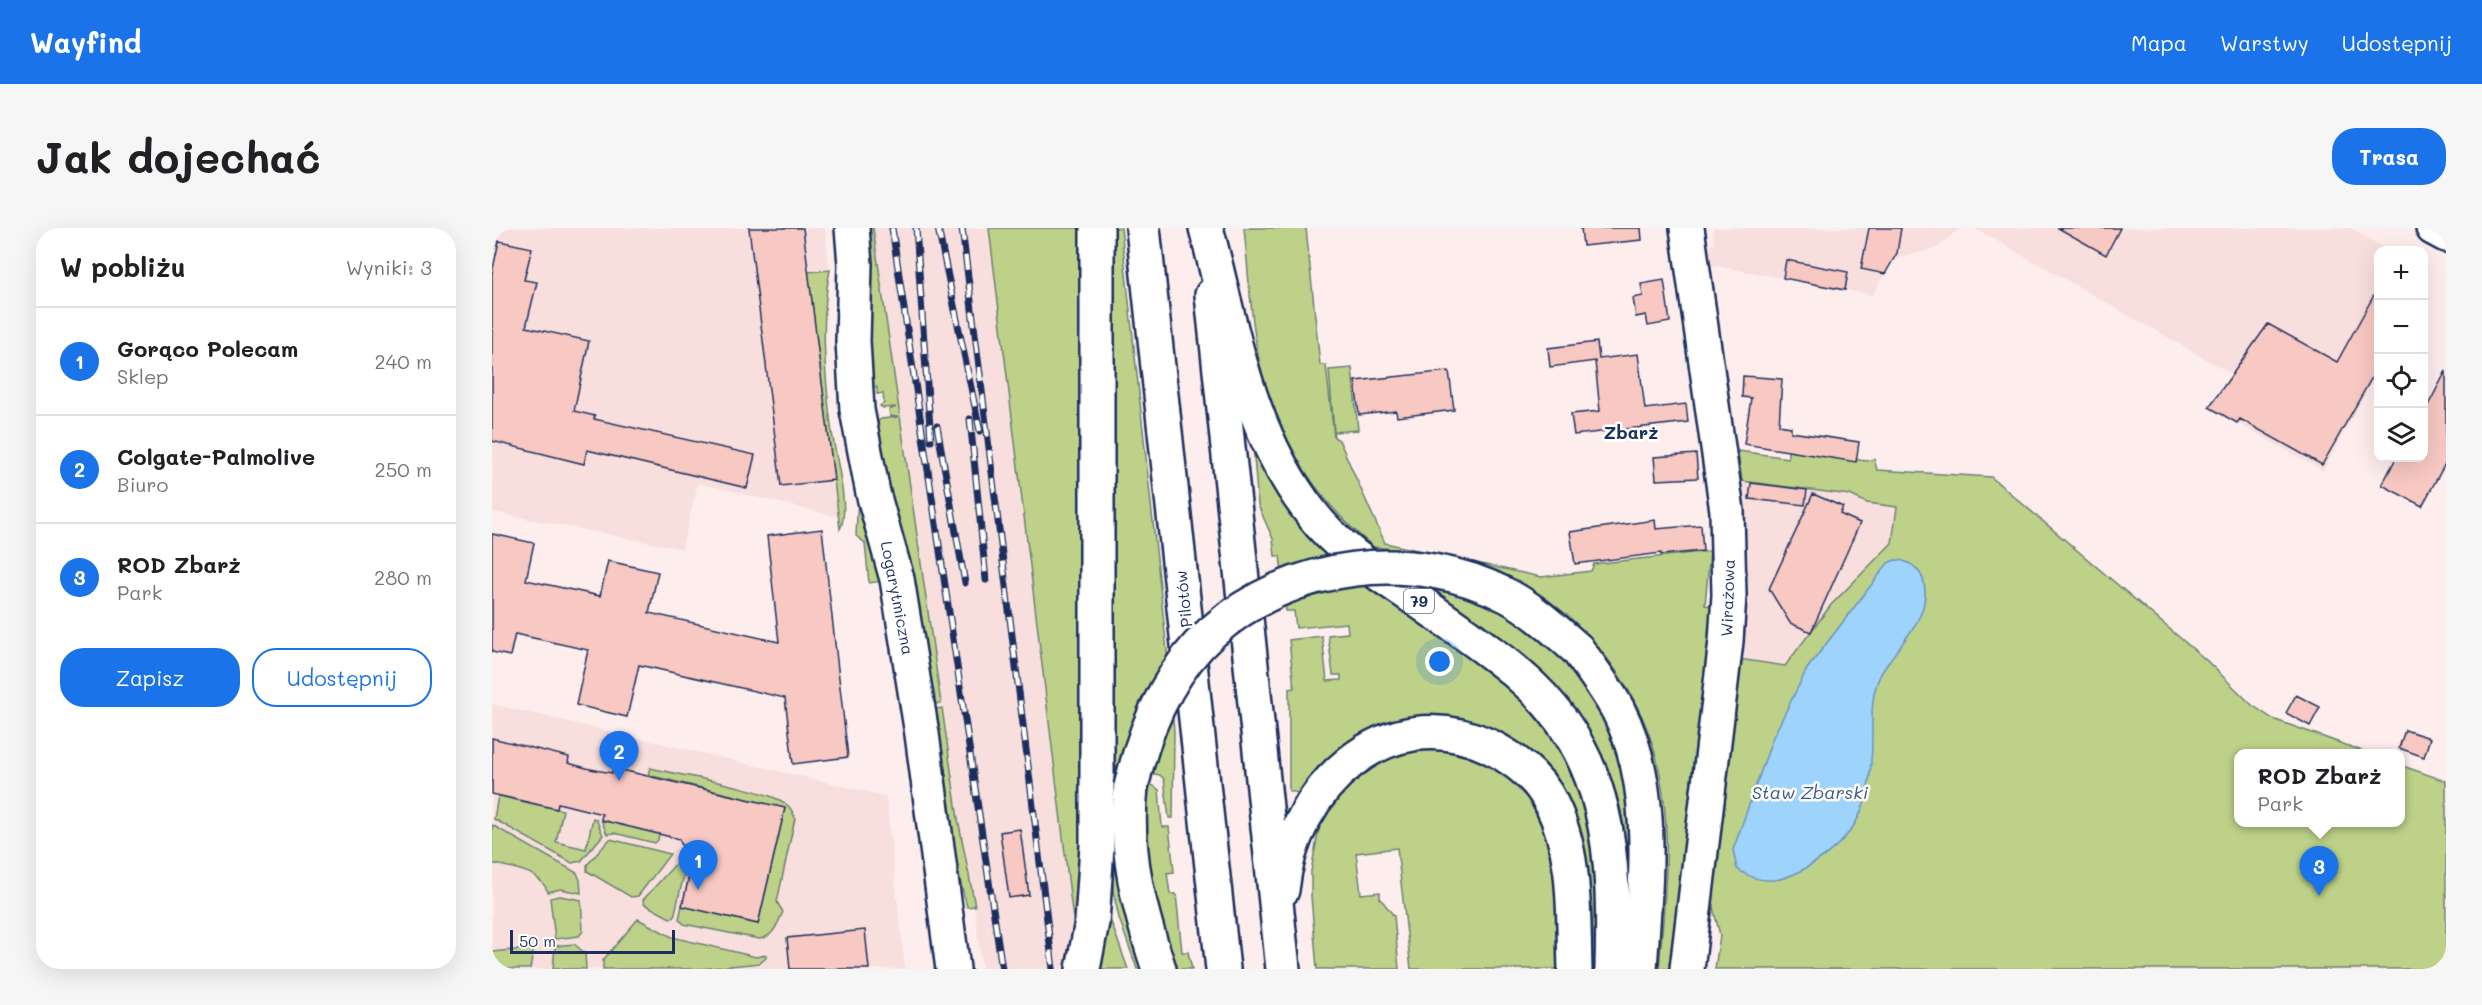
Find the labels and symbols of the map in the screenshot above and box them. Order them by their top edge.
district label: Zbarż [1604,420,1658,444]
street label: Logarytmiczna [877,539,919,657]
street label: Wirażowa [1715,559,1739,637]
street label: Pilotów [1170,569,1196,629]
road number: 79 [1404,589,1434,613]
your location [1425,647,1454,676]
pin: 2 [600,732,638,781]
water label: Staw Zbarski [1752,780,1869,804]
pin: 1 [678,840,718,890]
pin: 3 [2300,846,2338,896]
scale bar [510,927,675,954]

